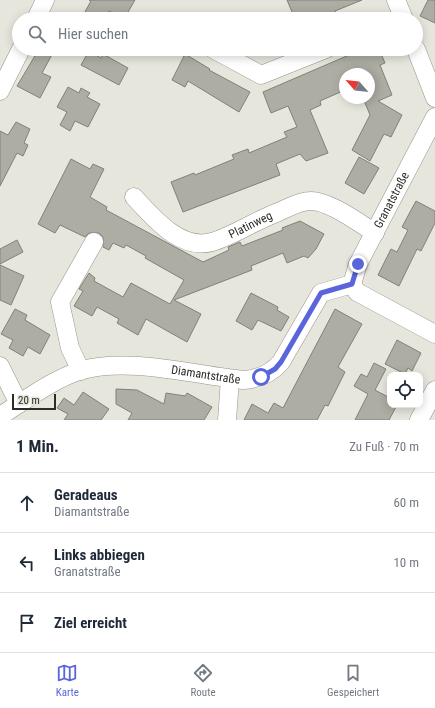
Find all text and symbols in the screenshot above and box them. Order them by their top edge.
search box [12,12,423,56]
icon: search [26,23,48,45]
text: Hier suchen [58,25,128,43]
north arrow [339,68,375,104]
street label: Granatstraße [371,169,412,231]
street label: Platinweg [226,208,274,242]
route end [349,255,367,273]
street label: Diamantstraße [170,363,242,387]
route start [252,368,270,386]
map controls [387,372,423,408]
button: locate [387,372,423,408]
scale bar [12,392,56,411]
text: 20 m [18,394,40,407]
text: 1 Min. [16,436,59,456]
text: Zu Fuß · 70 m [349,439,419,454]
text: Geradeaus [54,486,118,504]
icon: ahead [16,492,38,514]
text: 60 m [393,495,419,510]
text: Diamantstraße [54,504,129,519]
text: Links abbiegen [54,546,145,564]
icon: left [16,552,38,574]
text: 10 m [393,555,419,570]
text: Granatstraße [54,564,121,579]
icon: arrive [16,612,38,634]
text: Ziel erreicht [54,614,127,632]
tab: Karte [56,662,79,699]
tab: Route [190,662,216,699]
tab: Gespeichert [327,662,379,699]

